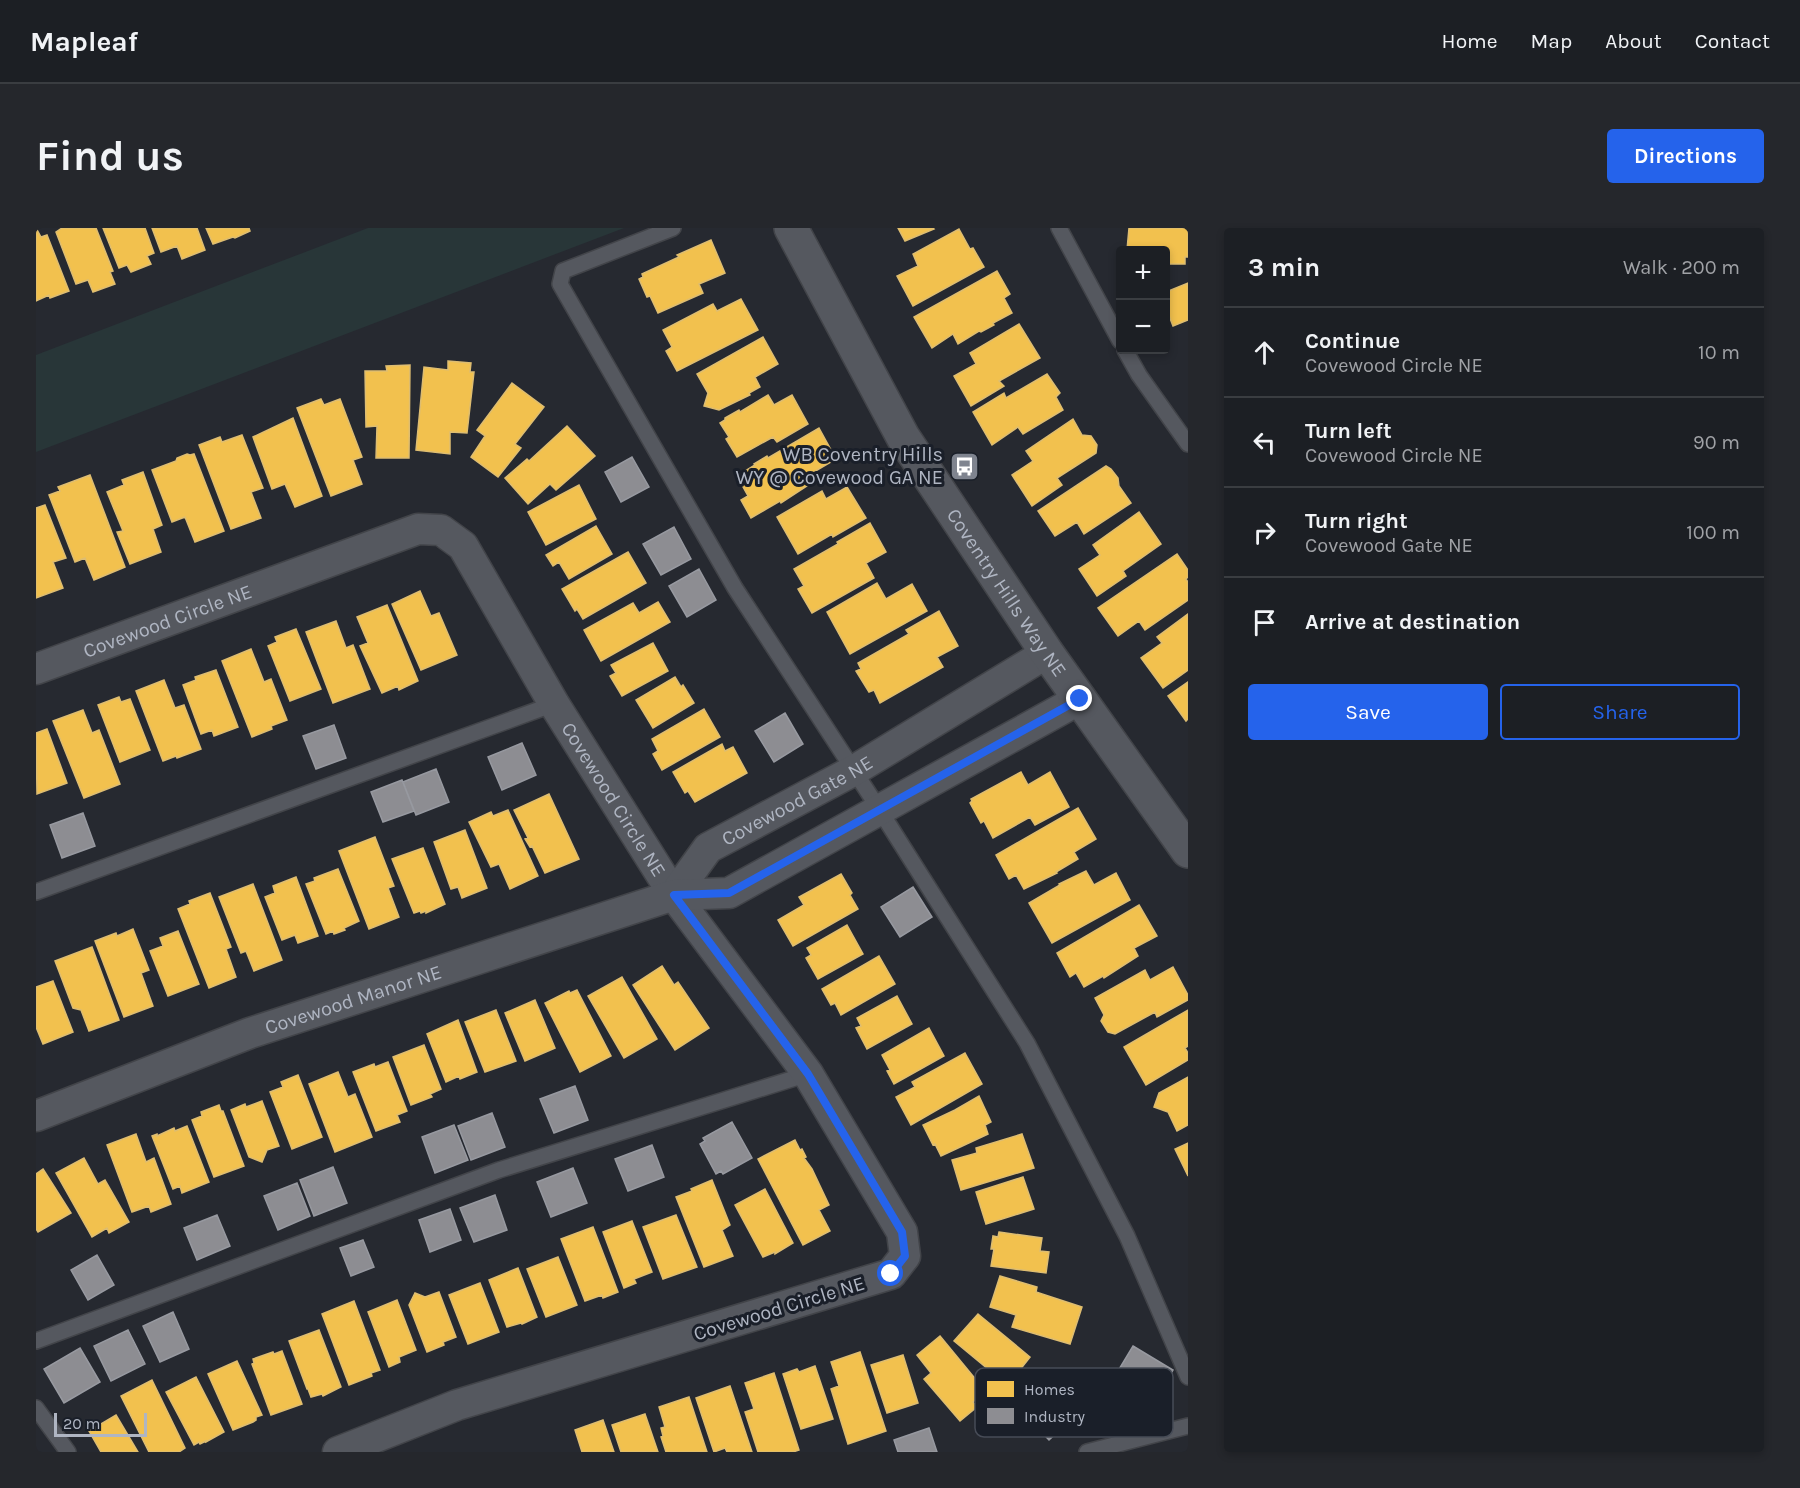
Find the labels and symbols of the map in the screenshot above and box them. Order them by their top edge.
place label: WB Coventry Hills WY @ Covewood GA NE [735,443,943,489]
bus stop icon: WB Coventry Hills WY @ Covewood GA NE [948,450,980,482]
street label: Coventry Hills Way NE [942,504,1071,681]
street label: Covewood Circle NE [80,580,255,663]
route end [1066,685,1092,711]
street label: Covewood Circle NE [556,718,671,881]
street label: Covewood Gate NE [718,751,877,851]
street label: Covewood Manor NE [262,960,445,1039]
route start [877,1260,903,1286]
street label: Covewood Circle NE [691,1271,868,1345]
legend [975,1368,1173,1437]
text: Homes [1024,1380,1075,1399]
text: Industry [1024,1407,1086,1426]
scale bar [54,1410,147,1438]

